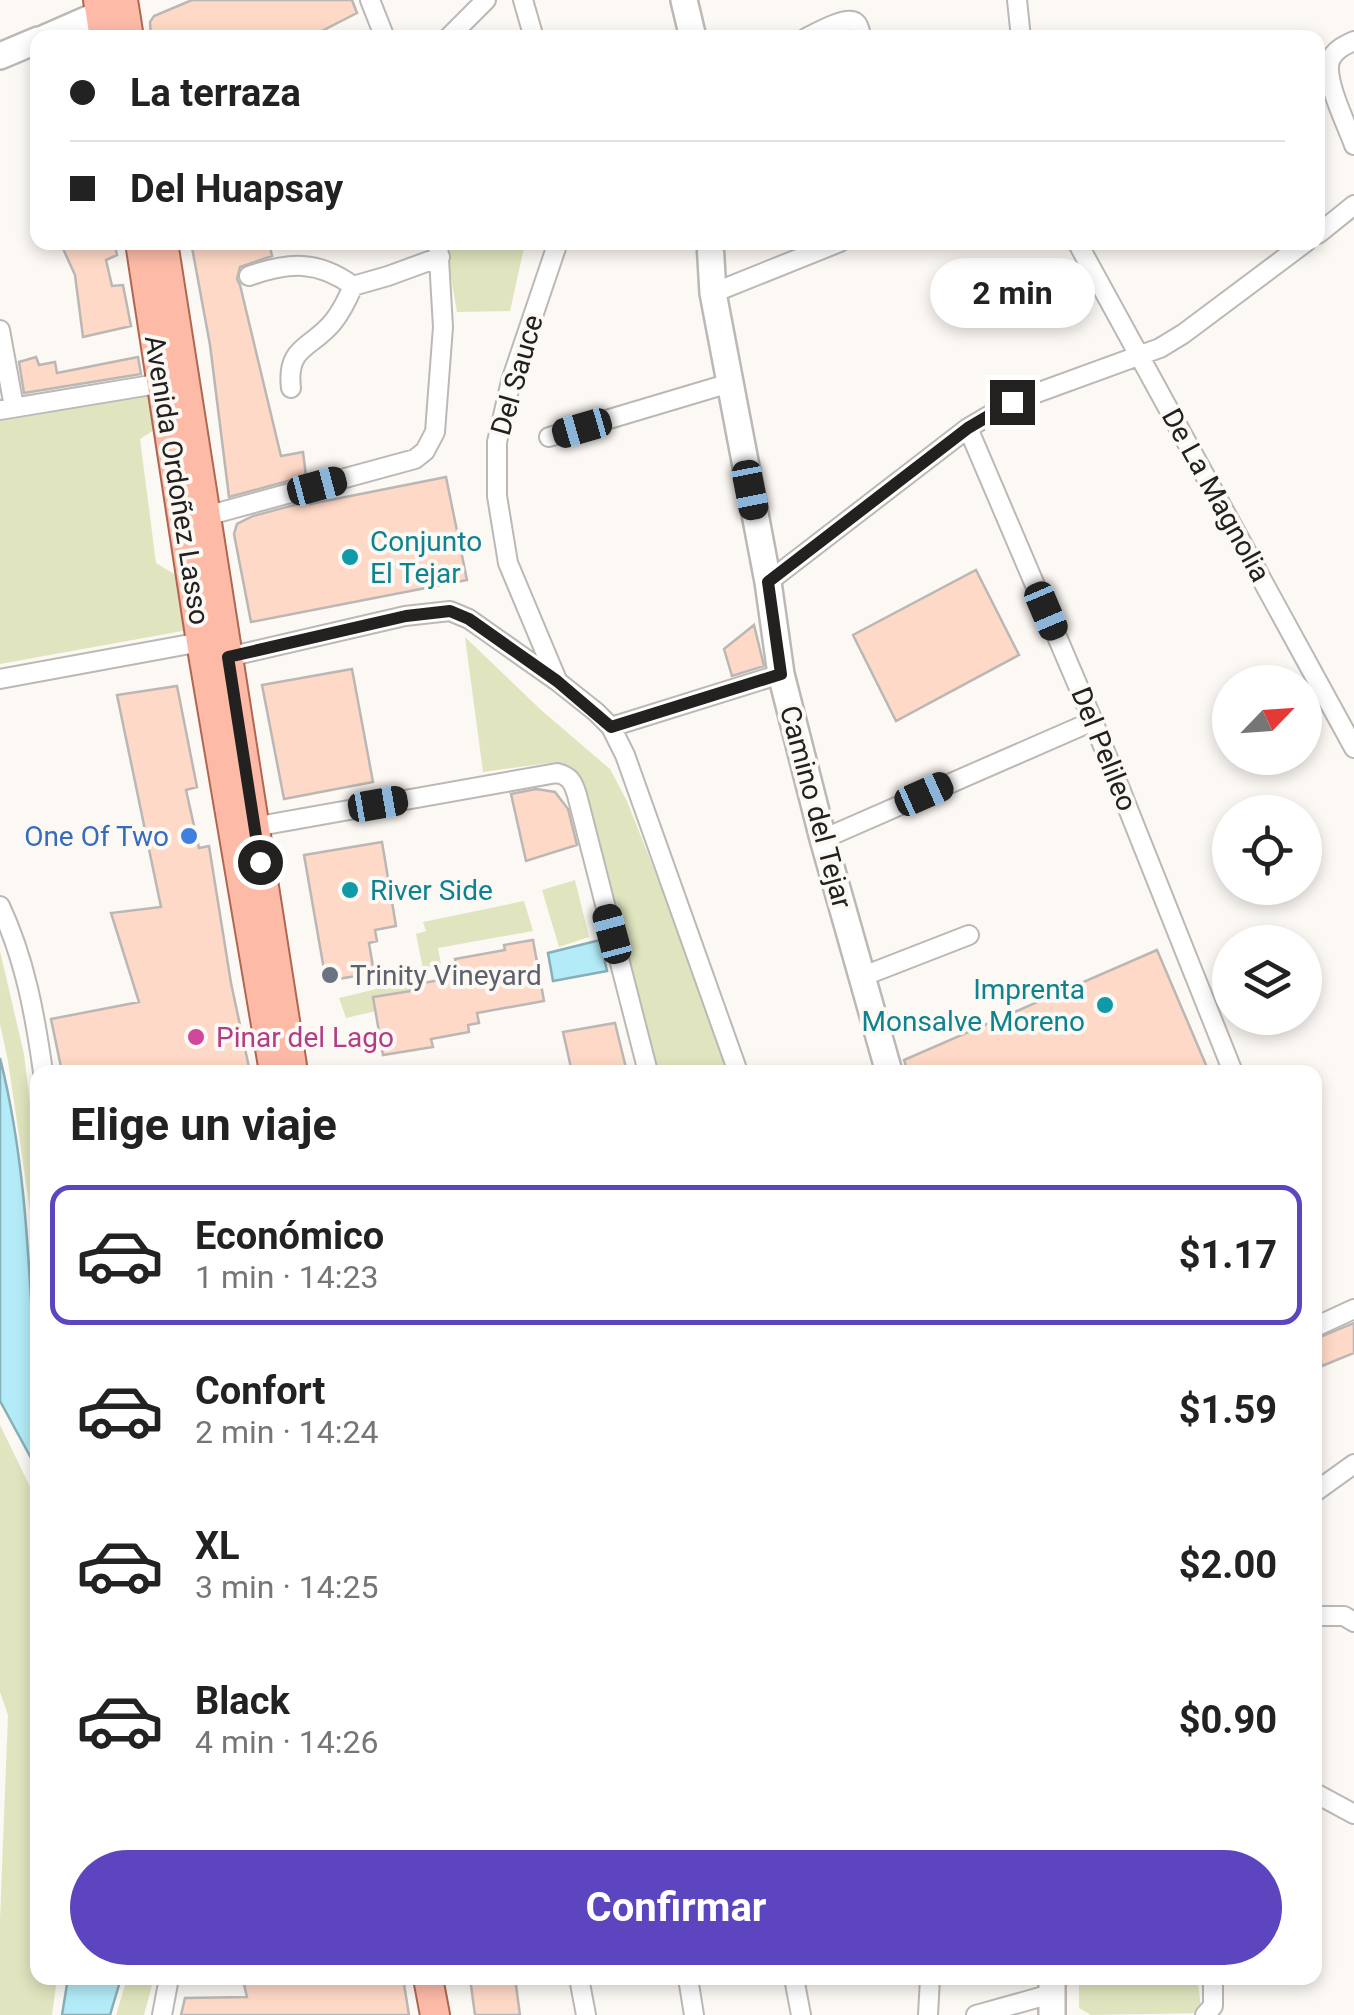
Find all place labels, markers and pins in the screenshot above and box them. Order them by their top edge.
place label: Conjunto El Tejar [370,525,482,590]
marker: Conjunto El Tejar [339,546,361,568]
place label: One Of Two [24,820,169,853]
marker: One Of Two [178,825,200,847]
place label: River Side [370,874,493,907]
marker: River Side [339,879,361,901]
place label: Trinity Vineyard [350,959,542,992]
marker: Trinity Vineyard [319,964,341,986]
place label: Imprenta Monsalve Moreno [862,973,1085,1038]
marker: Imprenta Monsalve Moreno [1094,994,1116,1016]
place label: Pinar del Lago [216,1021,394,1054]
marker: Pinar del Lago [185,1026,207,1048]

